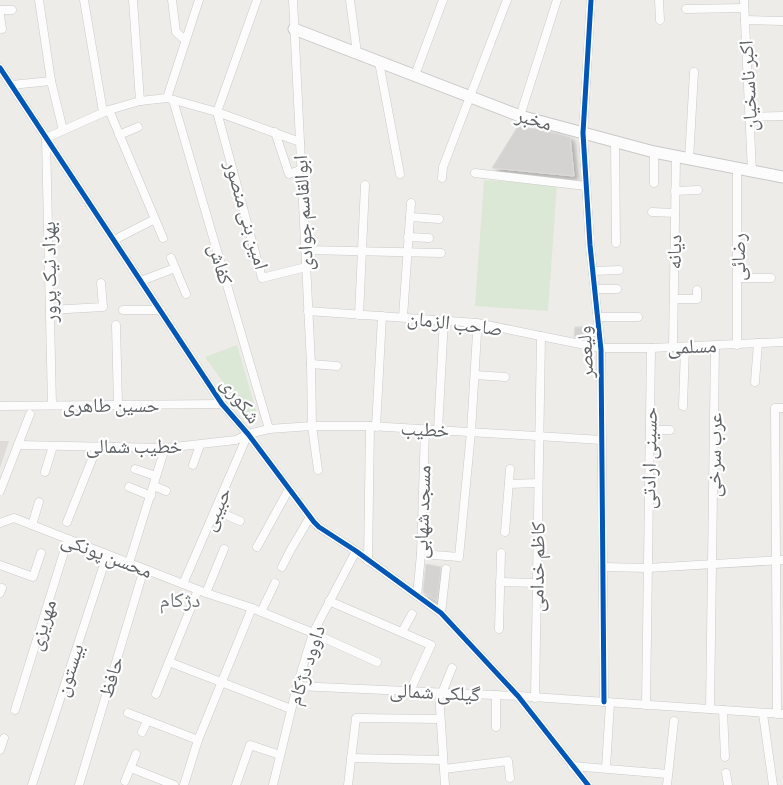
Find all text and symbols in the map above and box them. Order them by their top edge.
street label: اکبر ناسخیان [737,40,762,132]
street label: مخبر [512,105,554,135]
street label: ابوالقاسم جوادی [291,154,320,271]
street label: امین بنی منصور [220,158,271,272]
street label: بهزاد نیک پرور [39,221,62,324]
street label: رضائی [729,233,750,281]
street label: دیانه [665,234,686,270]
street label: کفاش [204,242,235,287]
street label: صاحب الزمان [406,308,504,341]
street label: ولیعصر [575,325,598,380]
street label: مسلمی [667,336,717,359]
street label: شکوری [216,374,264,428]
street label: حسین طاهری [62,396,160,417]
street label: حسینی ارادتی [639,406,662,509]
street label: عرب سرخی [704,413,727,498]
street label: خطیب [400,419,450,442]
street label: خطیب شمالی [86,437,183,458]
street label: مسجد شهابی [411,465,436,559]
street label: حبیبی [199,484,236,535]
street label: کاظم خدامی [527,522,552,612]
street label: محسن پونکی [58,530,155,583]
district label: دژکام [159,590,201,614]
street label: مهریزی [26,597,61,653]
street label: داوود دژکام [285,623,332,709]
street label: بیستون [52,641,89,700]
street label: حافظ [96,654,128,700]
street label: گيلکی شمالی [389,681,481,706]

